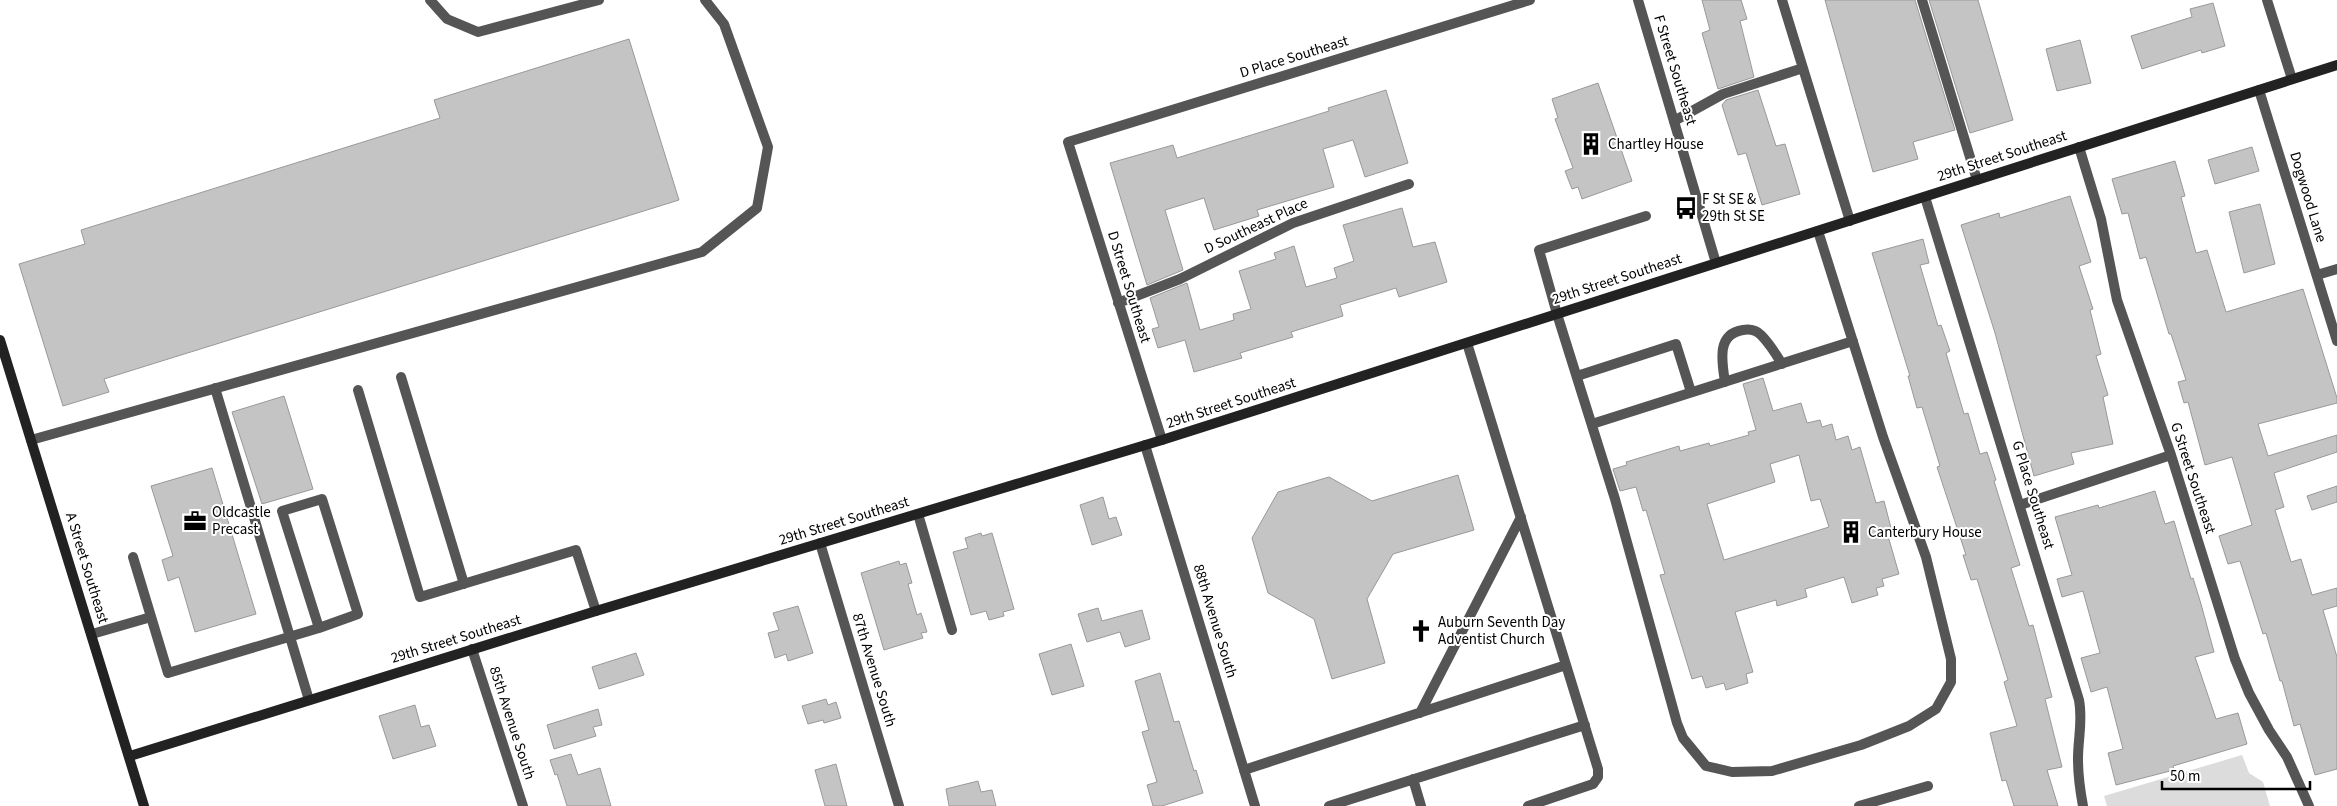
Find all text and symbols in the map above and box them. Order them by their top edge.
street label: F Street Southeast [1648,12,1702,128]
street label: D Place Southeast [1237,31,1351,83]
street label: 29th Street Southeast [1935,125,2069,187]
building icon: Chartley House [1578,131,1604,157]
place label: Chartley House [1608,134,1704,155]
street label: Dogwood Lane [2284,149,2332,245]
place label: F St SE & 29th St SE [1702,189,1765,227]
street label: D Southeast Place [1201,193,1311,259]
bus stop icon: F St SE & 29th St SE [1673,195,1699,221]
street label: D Street Southeast [1102,228,1156,346]
street label: 29th Street Southeast [1550,248,1684,310]
street label: 29th Street Southeast [1164,372,1298,434]
street label: G Street Southeast [2165,419,2221,537]
street label: G Place Southeast [2007,438,2059,552]
street label: 29th Street Southeast [776,491,912,551]
place label: Oldcastle Precast [212,502,271,540]
office icon: Oldcastle Precast [182,508,208,534]
street label: A Street Southeast [60,510,114,626]
building icon: Canterbury House [1838,519,1864,545]
place label: Canterbury House [1868,522,1982,543]
street label: 88th Avenue South [1188,562,1242,680]
street label: 29th Street Southeast [388,609,524,669]
street label: 87th Avenue South [847,611,901,729]
place label: Auburn Seventh Day Adventist Church [1438,612,1565,650]
church icon: Auburn Seventh Day Adventist Church [1408,618,1434,644]
street label: 85th Avenue South [484,664,540,782]
scale bar [2162,758,2310,790]
text: 50 m [2170,766,2200,787]

